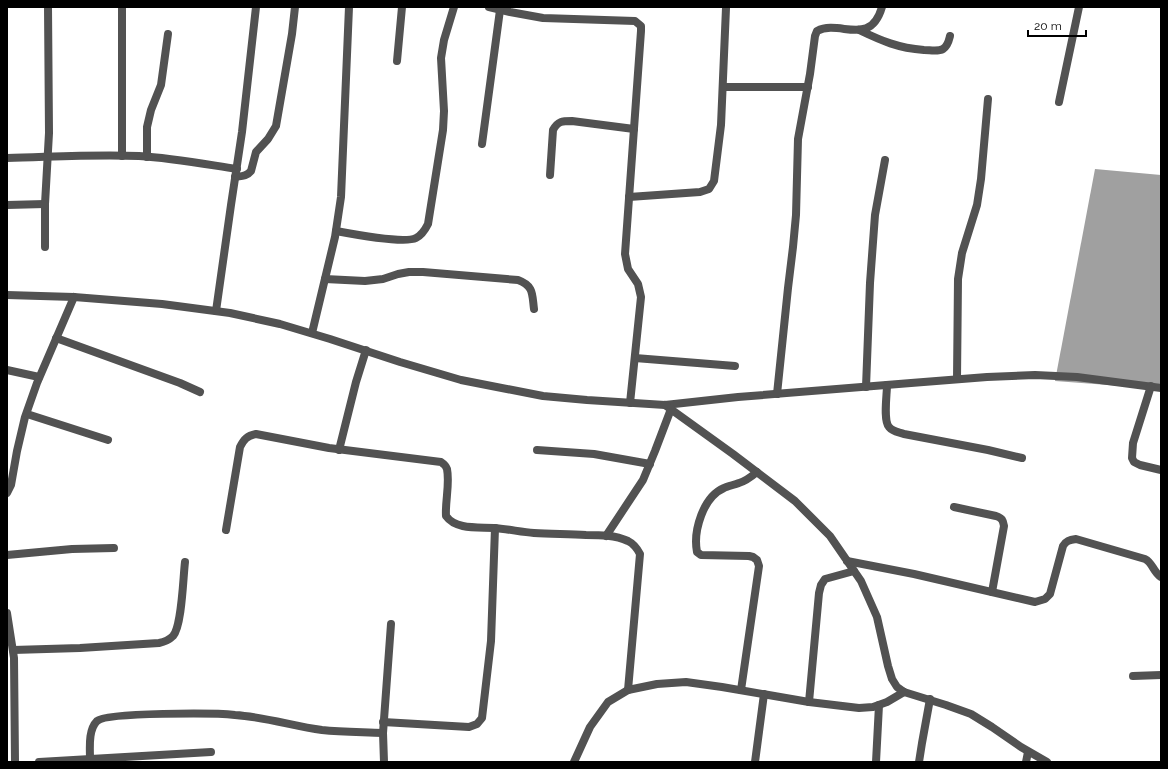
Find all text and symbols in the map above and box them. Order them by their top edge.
scale bar [1028,12,1086,38]
text: 20 m [1034,19,1062,33]

